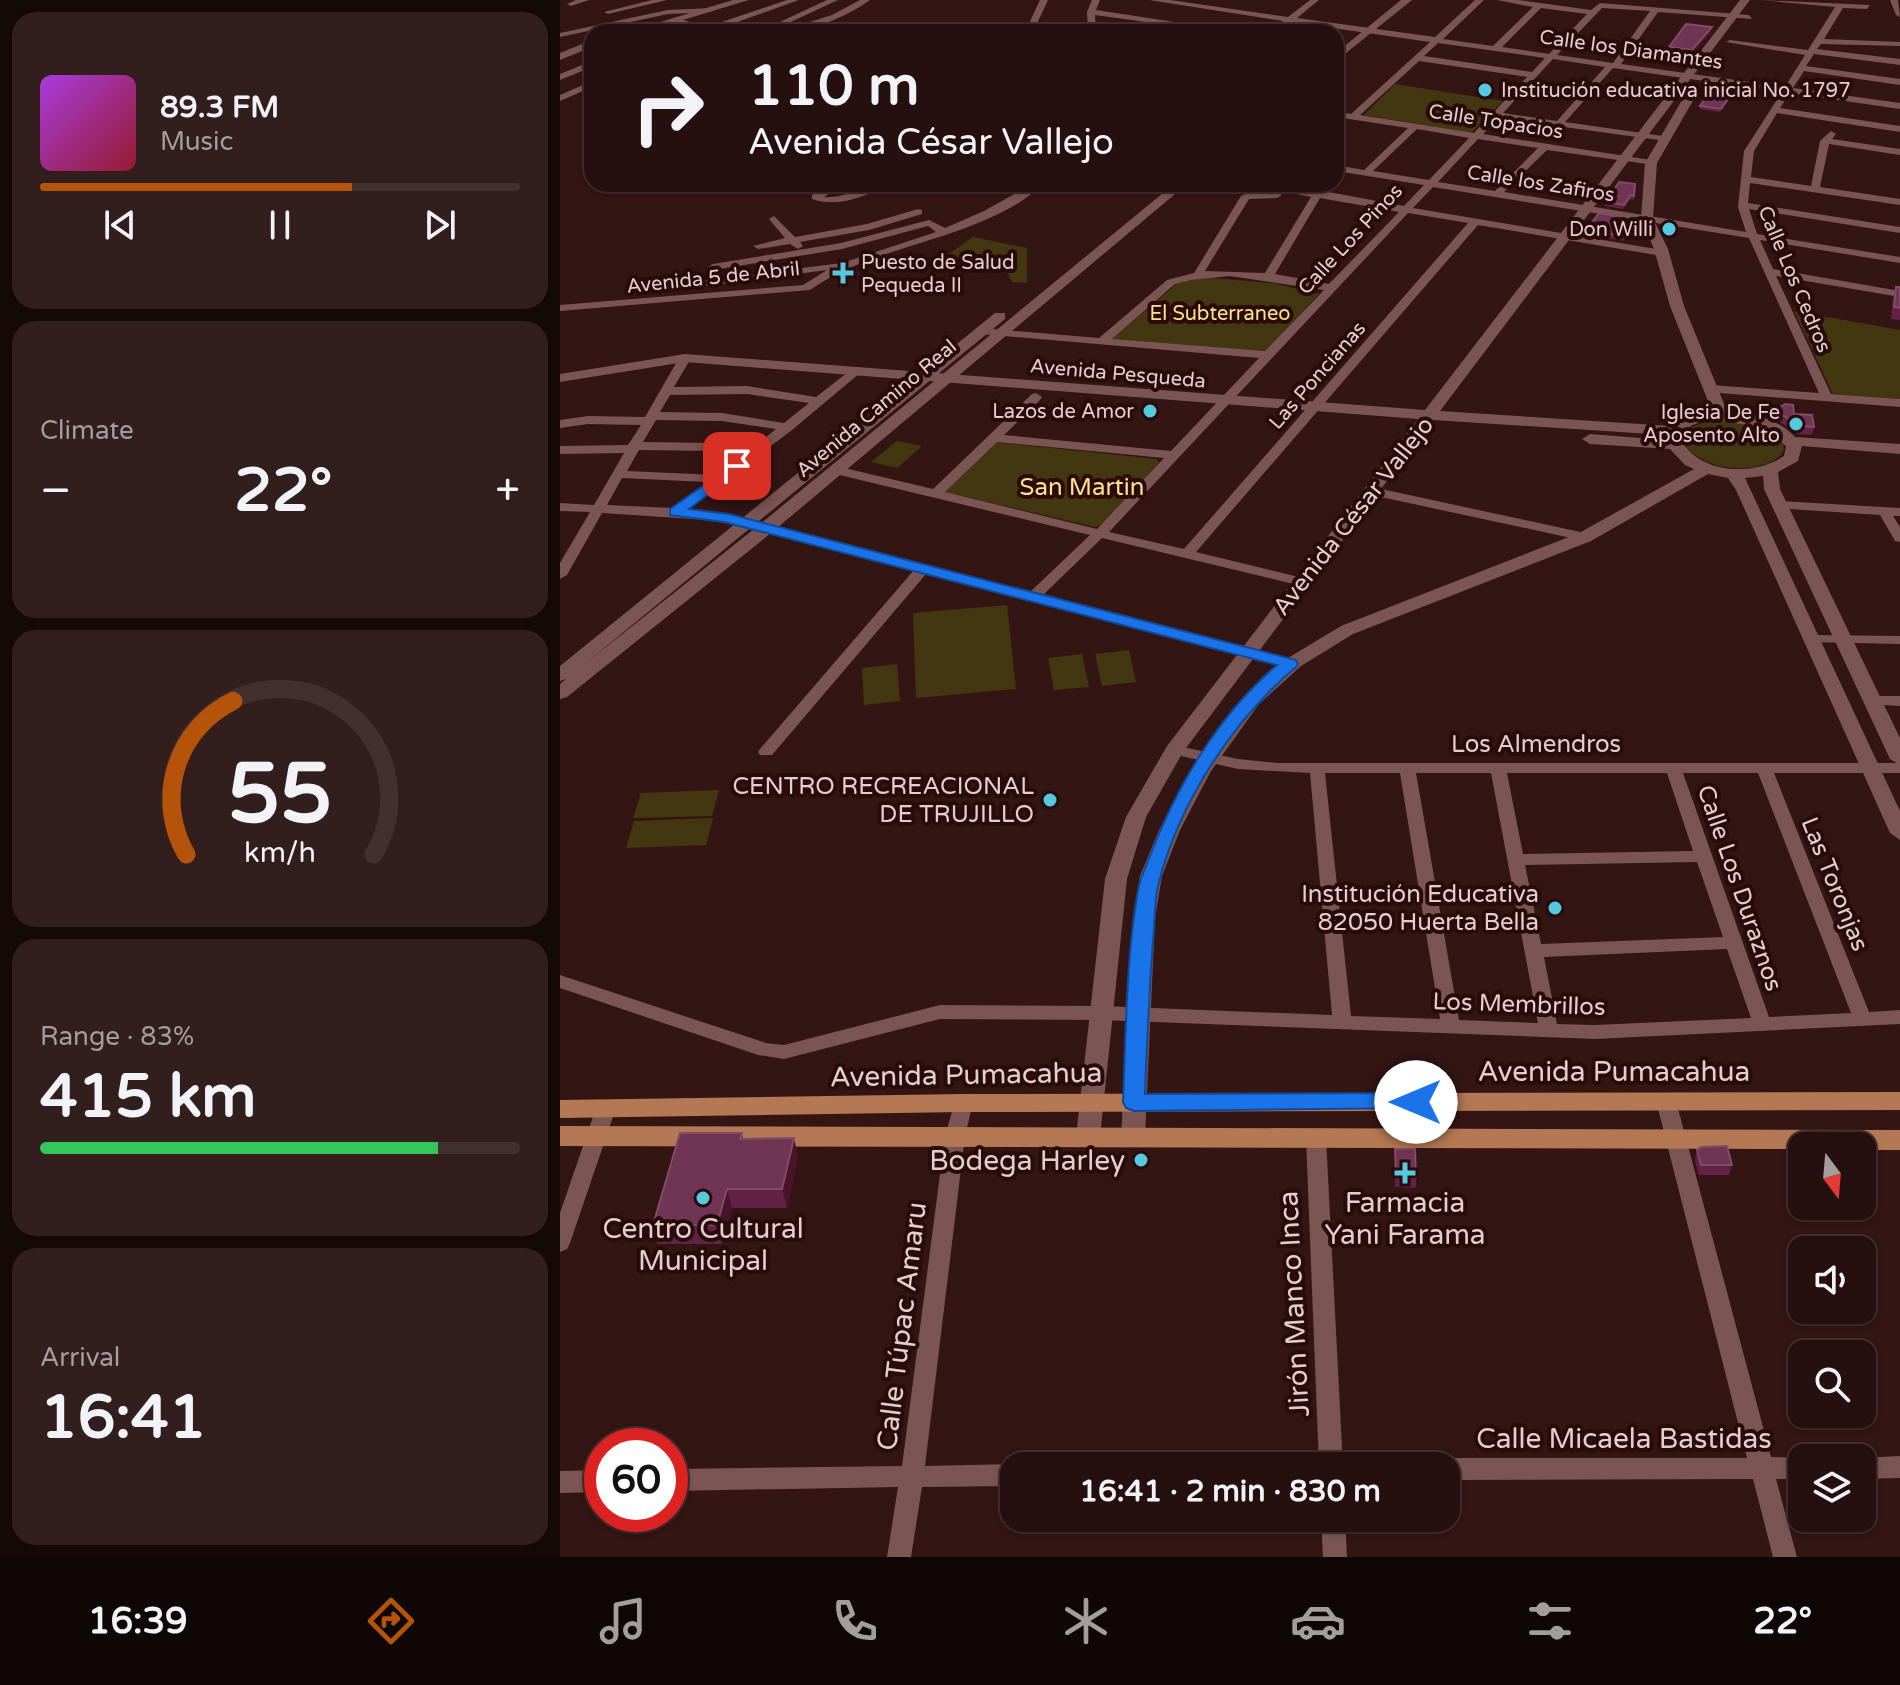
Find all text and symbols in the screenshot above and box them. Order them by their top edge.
street label: Calle los Diamantes [1538,25,1724,75]
text: 110 m [748,53,919,120]
icon: right [616,56,720,160]
place label: Institución educativa inicial No. 1797 [1501,79,1851,103]
marker: Institución educativa inicial No. 1797 [1476,81,1494,99]
text: 89.3 FM [160,89,279,126]
street label: Calle Topacios [1427,100,1565,144]
text: Avenida César Vallejo [748,121,1114,164]
text: Music [160,126,233,157]
street label: Calle los Zafiros [1465,160,1616,208]
street label: Calle Los Pinos [1293,179,1408,300]
icon: previous [98,203,142,247]
icon: pause [258,203,302,247]
icon: next [418,203,462,247]
street label: Calle Los Cedros [1752,203,1836,356]
place label: Don Willi [1569,218,1653,242]
marker: Don Willi [1660,220,1678,238]
place label: Puesto de Salud Pequeda II [861,251,1015,298]
street label: Avenida 5 de Abril [625,257,801,299]
marker: Puesto de Salud Pequeda II [832,262,854,284]
park label: El Subterraneo [1150,302,1290,326]
street label: Las Poncianas [1264,317,1371,434]
street label: Avenida Camino Real [792,335,962,483]
street label: Avenida Pesqueda [1029,354,1207,394]
place label: Lazos de Amor [992,400,1134,424]
place label: Iglesia De Fe Aposento Alto [1643,401,1780,448]
marker: Lazos de Amor [1141,402,1159,420]
street label: Avenida César Vallejo [1267,411,1440,621]
text: Climate [40,415,134,446]
marker: Iglesia De Fe Aposento Alto [1787,415,1805,433]
pin [703,432,771,500]
icon: arrive [715,444,759,488]
text: 22° [234,455,332,527]
text: − [40,465,71,518]
text: + [495,465,520,518]
park label: San Martin [1020,473,1144,502]
street label: Los Almendros [1451,730,1621,759]
text: 55 [228,744,332,844]
place label: CENTRO RECREACIONAL DE TRUJILLO [732,772,1034,829]
street label: Calle Los Duraznos [1691,781,1788,995]
marker: CENTRO RECREACIONAL DE TRUJILLO [1041,791,1059,809]
street label: Las Toronjas [1795,813,1875,955]
text: km/h [244,836,316,870]
place label: Institución Educativa 82050 Huerta Bella [1301,880,1539,937]
marker: Institución Educativa 82050 Huerta Bella [1546,899,1564,917]
street label: Los Membrillos [1432,987,1606,1022]
text: Range · 83% [40,1021,194,1052]
street label: Avenida Pumacahua [1478,1055,1750,1089]
street label: Avenida Pumacahua [829,1056,1103,1094]
position arrow [1374,1060,1458,1144]
text: 415 km [40,1061,256,1133]
north arrow [1788,1132,1876,1220]
map controls [1788,1132,1876,1532]
place label: Bodega Harley [929,1144,1125,1178]
marker: Bodega Harley [1132,1151,1150,1169]
marker: Farmacia Yani Farama [1396,1164,1414,1182]
place label: Farmacia Yani Farama [1324,1186,1486,1252]
marker: Centro Cultural Municipal [694,1189,712,1207]
street label: Jirón Manco Inca [1271,1190,1317,1418]
street label: Calle Túpac Amaru [870,1200,934,1452]
place label: Centro Cultural Municipal [602,1212,804,1278]
button: sound [1788,1236,1876,1324]
button: search [1788,1340,1876,1428]
text: Arrival [40,1342,120,1373]
text: 16:41 [40,1382,206,1454]
street label: Calle Micaela Bastidas [1476,1422,1772,1456]
speed limit sign: 60 [584,1428,688,1532]
button: layers [1788,1444,1876,1532]
text: 16:41 · 2 min · 830 m [1079,1473,1381,1510]
icon: directions [363,1593,419,1649]
icon: music [595,1593,651,1649]
icon: phone [827,1593,883,1649]
icon: climate [1058,1593,1114,1649]
icon: car [1290,1593,1346,1649]
icon: filters [1522,1593,1578,1649]
text: 16:39 [88,1600,188,1643]
text: 22° [1753,1600,1812,1643]

